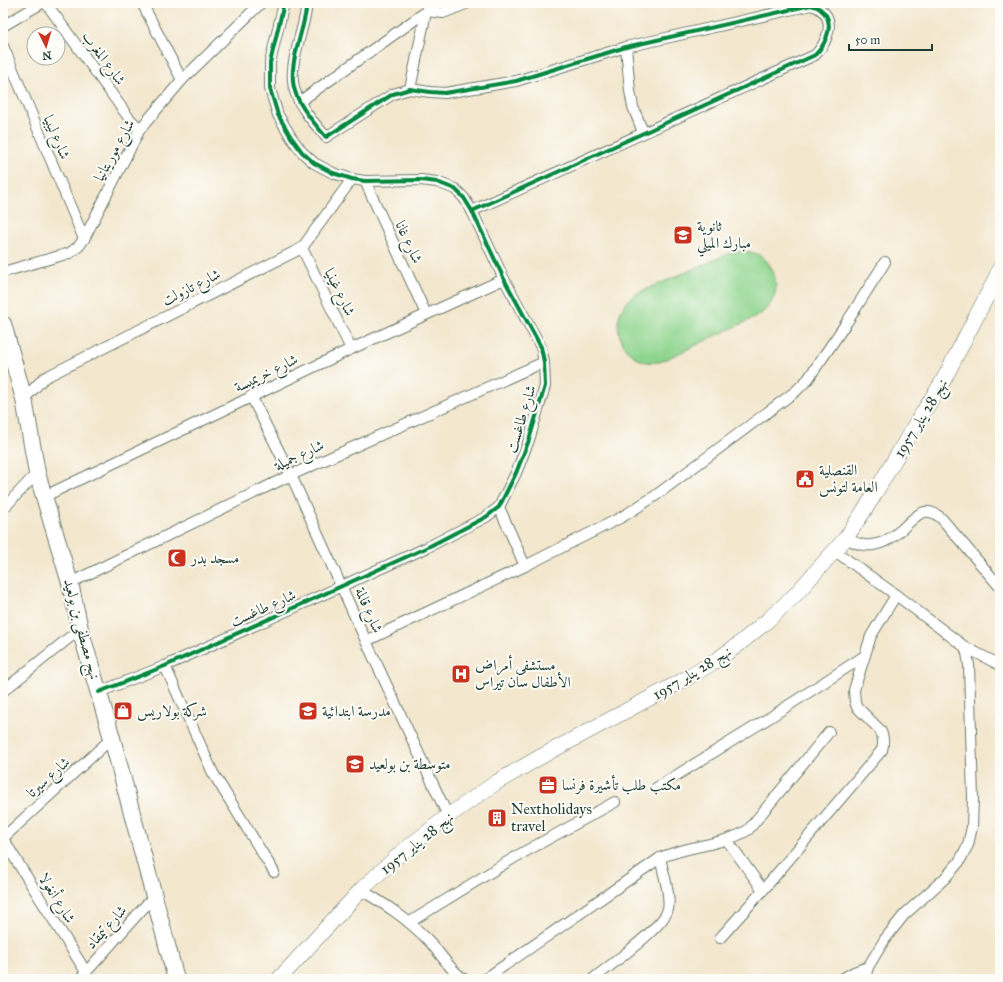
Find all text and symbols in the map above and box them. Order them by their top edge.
north arrow [26,26,66,66]
scale bar [849,26,932,52]
street label: شارع المغرب [75,27,130,91]
text: 50 m [855,33,880,47]
text: N [41,49,52,62]
street label: شارع ليبيا [36,112,74,163]
street label: شارع موريتانيا [90,116,142,186]
place label: ثانوية مبارك الميلي [697,217,751,257]
street label: شارع غانا [388,218,427,268]
school or university icon: ثانوية مبارك الميلي [672,224,694,246]
street label: شارع تازولت [159,265,225,313]
street label: شارع غينيا [317,265,359,321]
street label: شارع خريميسة [231,350,302,400]
street label: نهج 28 يناير 1957 [890,375,956,463]
street label: شارع طاغست [502,383,544,456]
street label: شارع جميلة [270,436,328,478]
place label: القنصلية العامة لتونس [819,461,878,497]
public building icon: القنصلية العامة لتونس [794,468,816,490]
mosque icon: مسجد بدر [166,547,188,569]
place label: مسجد بدر [189,549,239,567]
street label: نهج مصطفى بن بولعيد [55,577,104,683]
street label: شارع قالمة [347,584,387,637]
street label: شارع طاغست [227,586,300,634]
street label: نهج 28 يناير 1957 [649,642,737,708]
place label: مستشفى أمراض الأطفال سان تيراس [475,654,571,691]
hospital icon: مستشفى أمراض الأطفال سان تيراس [450,663,472,685]
shop icon: شركة بولاريس [112,700,134,722]
school or university icon: مدرسة ابتدائية [297,700,319,722]
place label: شركة بولاريس [137,702,207,721]
place label: مدرسة ابتدائية [322,702,391,720]
street label: شارع سيرتا [23,753,76,804]
school or university icon: متوسطة بن بولعيد [344,753,366,775]
place label: متوسطة بن بولعيد [369,755,451,773]
office icon: مكتب طلب تأشيرة فرنسا [537,774,559,796]
place label: مكتب طلب تأشيرة فرنسا [562,774,681,795]
place label: Nextholidays travel [511,800,592,835]
building icon: Nextholidays travel [486,807,508,829]
street label: نهج 28 يناير 1957 [377,808,460,882]
street label: شارع أنغولا [31,868,81,929]
street label: شارع تيمقاد [82,901,133,955]

